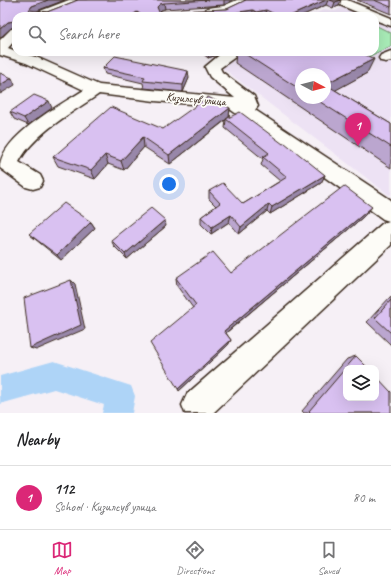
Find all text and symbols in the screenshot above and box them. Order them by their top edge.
search box [12,12,379,56]
icon: search [26,23,48,45]
text: Search here [58,25,119,44]
north arrow [295,68,331,104]
street label: Кизилсув улица [165,88,228,110]
pin: 1 [345,113,371,146]
your location [159,174,179,194]
map controls [343,365,379,401]
button: layers [343,365,379,401]
text: Nearby [16,429,59,450]
text: 112 [54,480,74,499]
text: 1 [26,490,32,506]
text: 80 m [353,490,375,506]
text: School · Кизилсув улица [54,499,156,515]
tab: Map [51,539,73,577]
tab: Directions [176,539,215,577]
tab: Saved [318,539,340,577]

